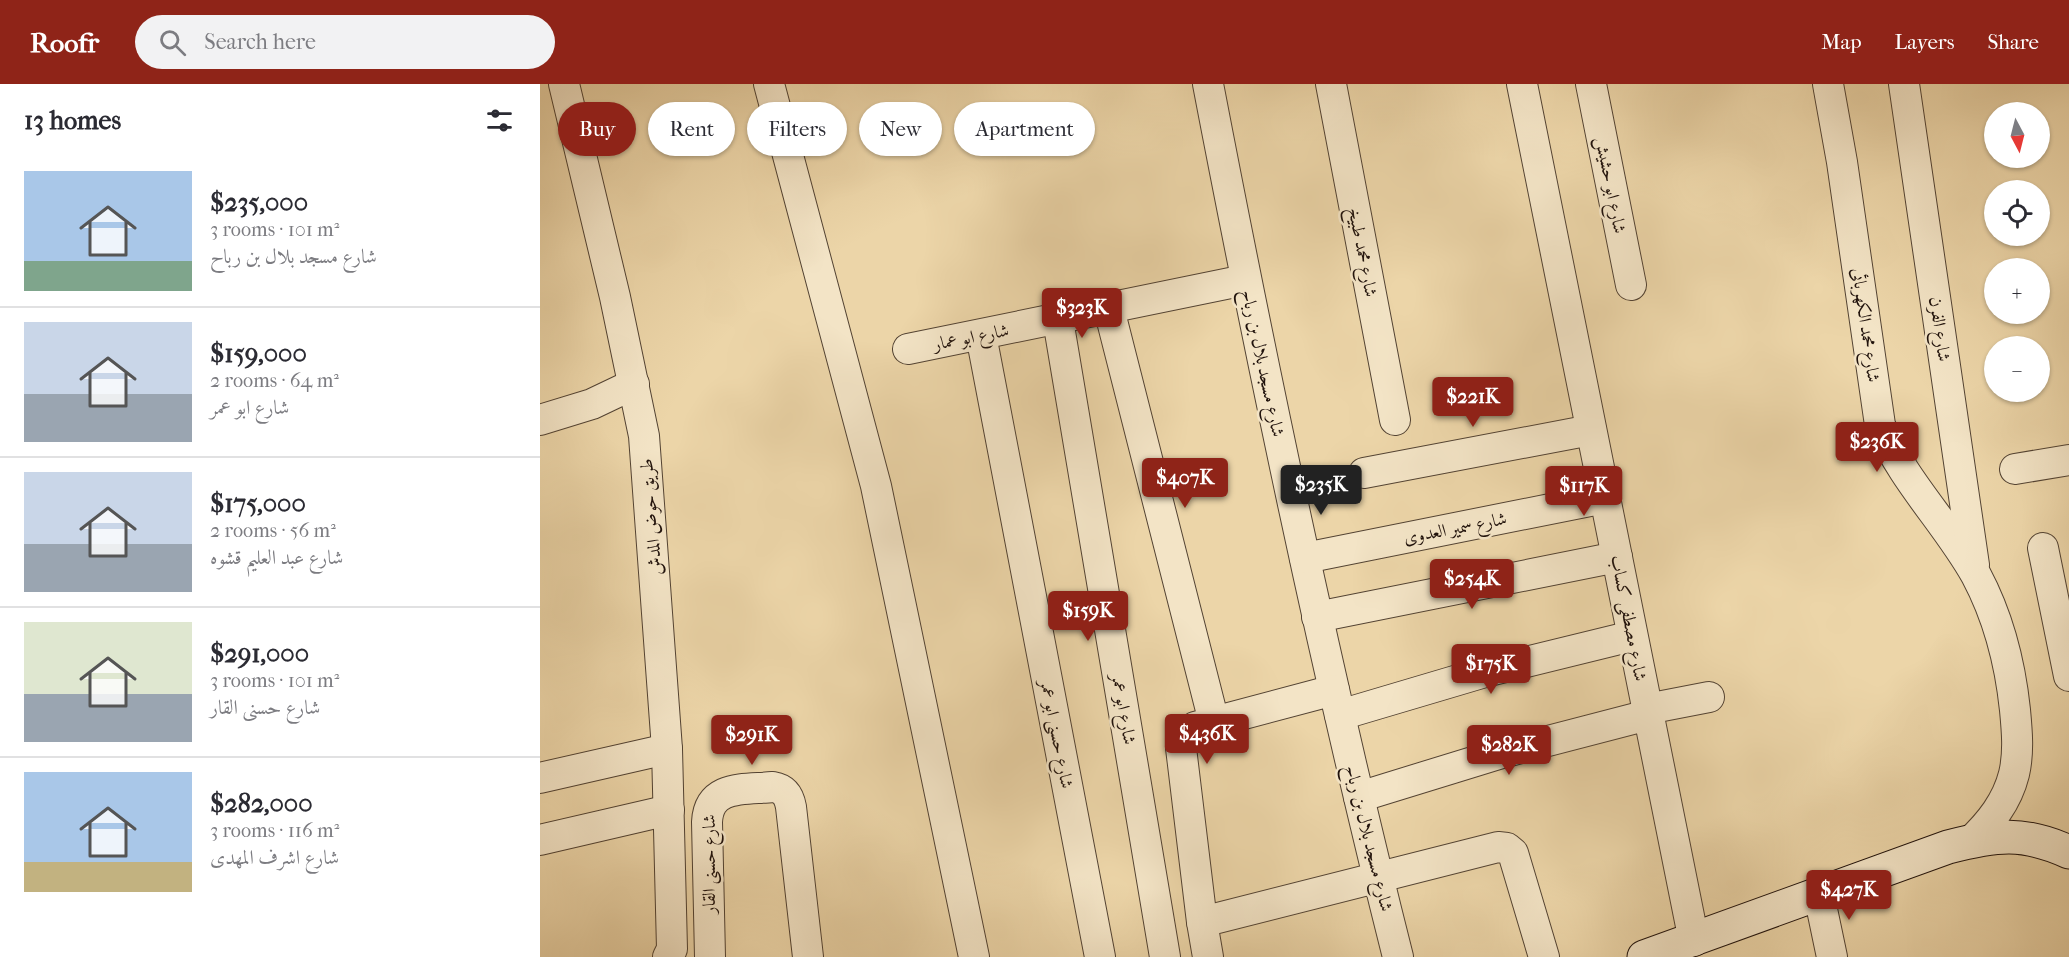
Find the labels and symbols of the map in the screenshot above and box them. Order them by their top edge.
north arrow [1984,102,2050,168]
street label: شارع ابو حشيش [1587,135,1630,236]
street label: شارع محمد طبيخ [1339,205,1382,300]
street label: شارع محمد الكهربائى [1843,267,1884,384]
street label: شارع مسجد بلال بن رباح [1232,287,1288,440]
pin: $323K [1040,288,1124,339]
street label: شارع الفرن [1921,295,1954,363]
street label: شارع ابو عمار [930,320,1011,359]
pin: $221K [1431,377,1515,428]
pin: $236K [1835,422,1919,473]
street label: طريق حوض المدش [636,458,668,576]
pin: $407K [1143,458,1227,509]
pin: $235K [1279,465,1363,516]
pin: $117K [1542,466,1626,517]
street label: شارع سمير العدوى [1402,508,1509,553]
street label: شارع مصطفى كساب [1602,553,1651,684]
pin: $254K [1430,559,1514,610]
pin: $159K [1046,591,1130,642]
pin: $175K [1449,644,1533,695]
street label: شارع ابو عمر [1103,670,1140,747]
street label: شارع حسنى ابو عمر [1031,676,1077,791]
pin: $436K [1165,714,1249,765]
pin: $291K [710,715,794,766]
pin: $282K [1467,725,1551,776]
street label: شارع مسجد بلال بن رباح [1335,763,1397,915]
street label: شارع حسنى القار [699,814,724,916]
pin: $427K [1807,870,1891,921]

